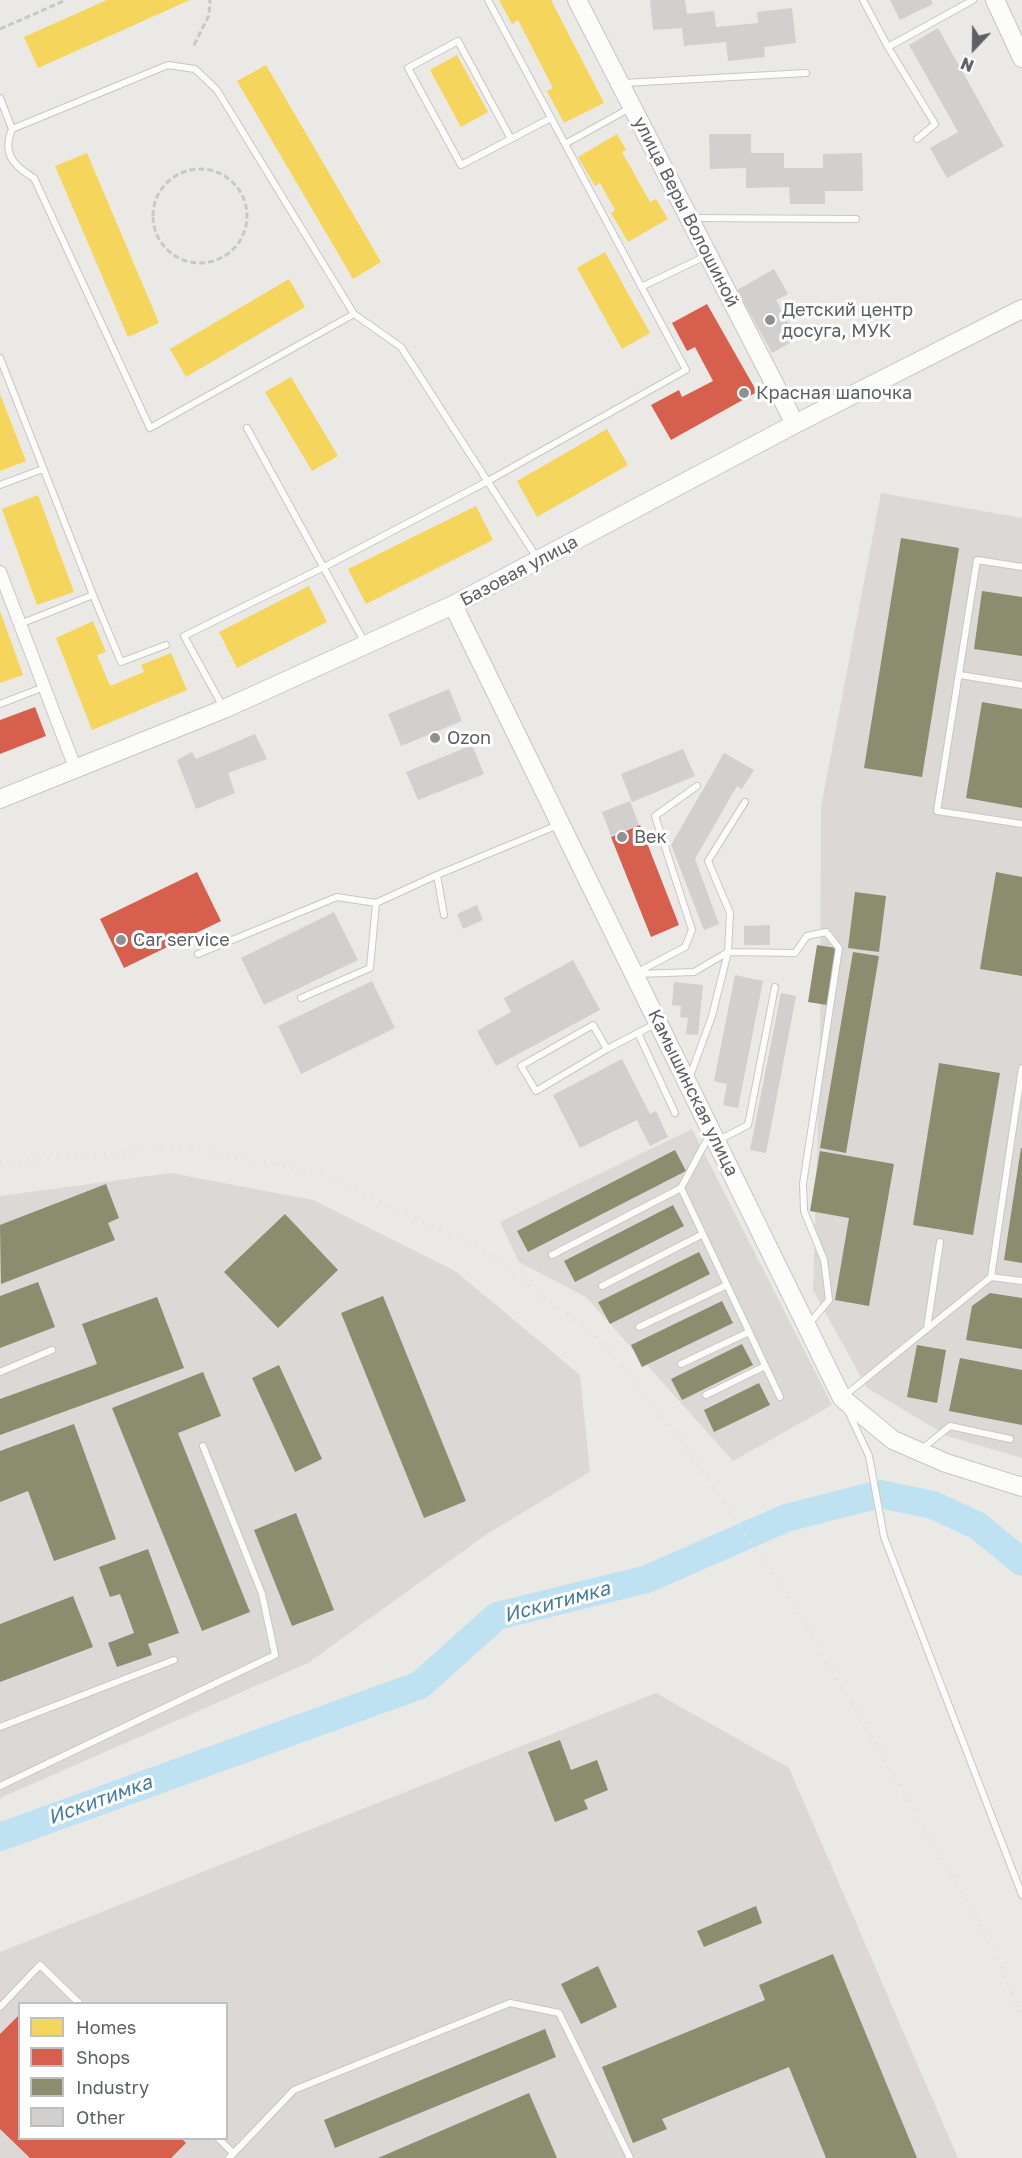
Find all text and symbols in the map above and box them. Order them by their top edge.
north arrow [944,18,1004,78]
text: N [958,53,977,76]
street label: улица Веры Волошиной [629,113,743,311]
place label: Детский центр досуга, МУК [782,299,913,342]
marker: Детский центр досуга, МУК [763,313,777,327]
place label: Красная шапочка [756,382,912,404]
marker: Красная шапочка [737,386,751,400]
street label: Базовая улица [456,531,582,611]
place label: Ozon [447,727,491,749]
marker: Ozon [428,731,442,745]
place label: Век [634,826,667,848]
marker: Век [615,830,629,844]
place label: Car service [133,929,230,951]
marker: Car service [114,933,128,947]
street label: Камышинская улица [643,1006,743,1180]
water label: Искитимка [501,1576,613,1628]
water label: Искитимка [45,1770,155,1830]
legend [18,2002,228,2140]
text: Homes [76,2016,136,2038]
text: Shops [76,2046,130,2068]
text: Industry [76,2076,149,2098]
text: Other [76,2106,125,2128]

